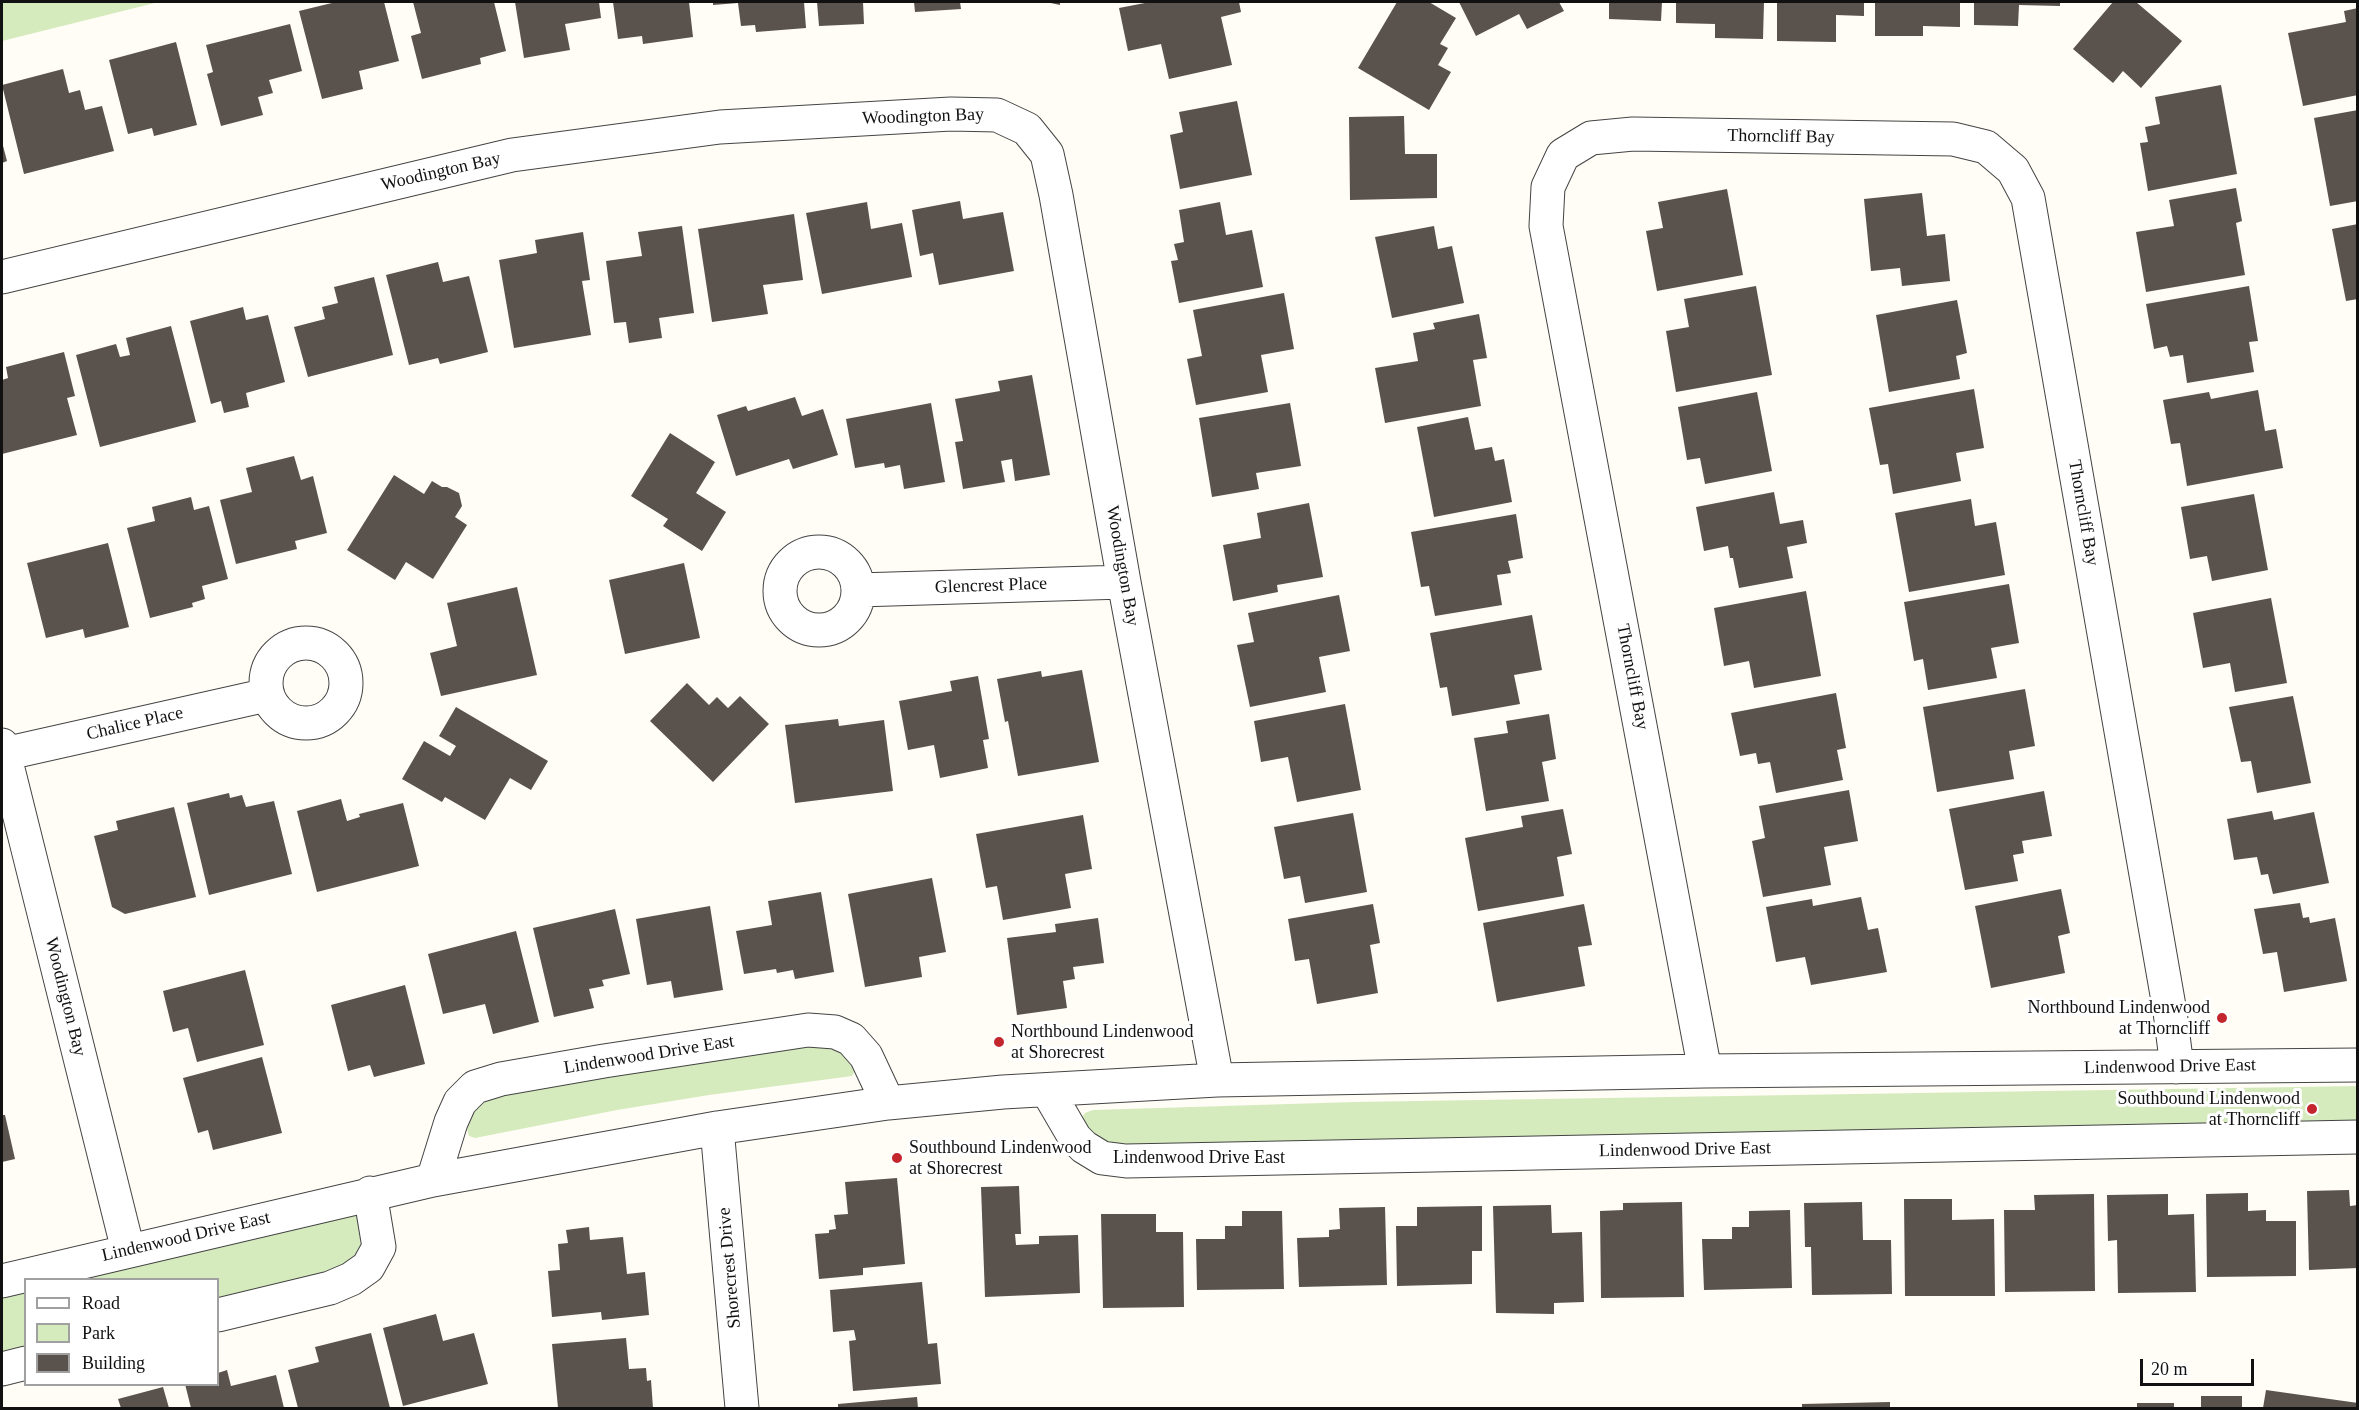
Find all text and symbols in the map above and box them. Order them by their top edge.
street label: Woodington Bay [862,104,984,130]
street label: Thorncliff Bay [1727,125,1835,149]
street label: Woodington Bay [379,148,503,196]
street label: Thorncliff Bay [2063,458,2103,568]
street label: Woodington Bay [1101,504,1143,628]
street label: Glencrest Place [934,573,1048,599]
street label: Thorncliff Bay [1611,622,1653,732]
street label: Chalice Place [85,702,185,746]
street label: Woodington Bay [40,935,90,1059]
place label: Northbound Lindenwood at Thorncliff [2028,997,2210,1040]
marker: Northbound Lindenwood at Thorncliff [2215,1011,2229,1025]
place label: Northbound Lindenwood at Shorecrest [1011,1021,1193,1064]
street label: Lindenwood Drive East [562,1031,736,1079]
marker: Northbound Lindenwood at Shorecrest [992,1035,1006,1049]
street label: Lindenwood Drive East [2084,1055,2256,1079]
place label: Southbound Lindenwood at Thorncliff [2118,1088,2300,1130]
marker: Southbound Lindenwood at Thorncliff [2305,1102,2319,1116]
place label: Southbound Lindenwood at Shorecrest [909,1137,1091,1180]
street label: Lindenwood Drive East [1599,1138,1771,1162]
street label: Lindenwood Drive East [1113,1147,1285,1169]
marker: Southbound Lindenwood at Shorecrest [890,1151,904,1165]
street label: Lindenwood Drive East [100,1207,272,1267]
street label: Shorecrest Drive [714,1207,746,1329]
legend [24,1278,219,1386]
text: Road [82,1293,120,1313]
text: Park [82,1323,115,1343]
scale bar [2143,1347,2257,1385]
text: Building [82,1353,145,1373]
text: 20 m [2151,1359,2188,1379]

